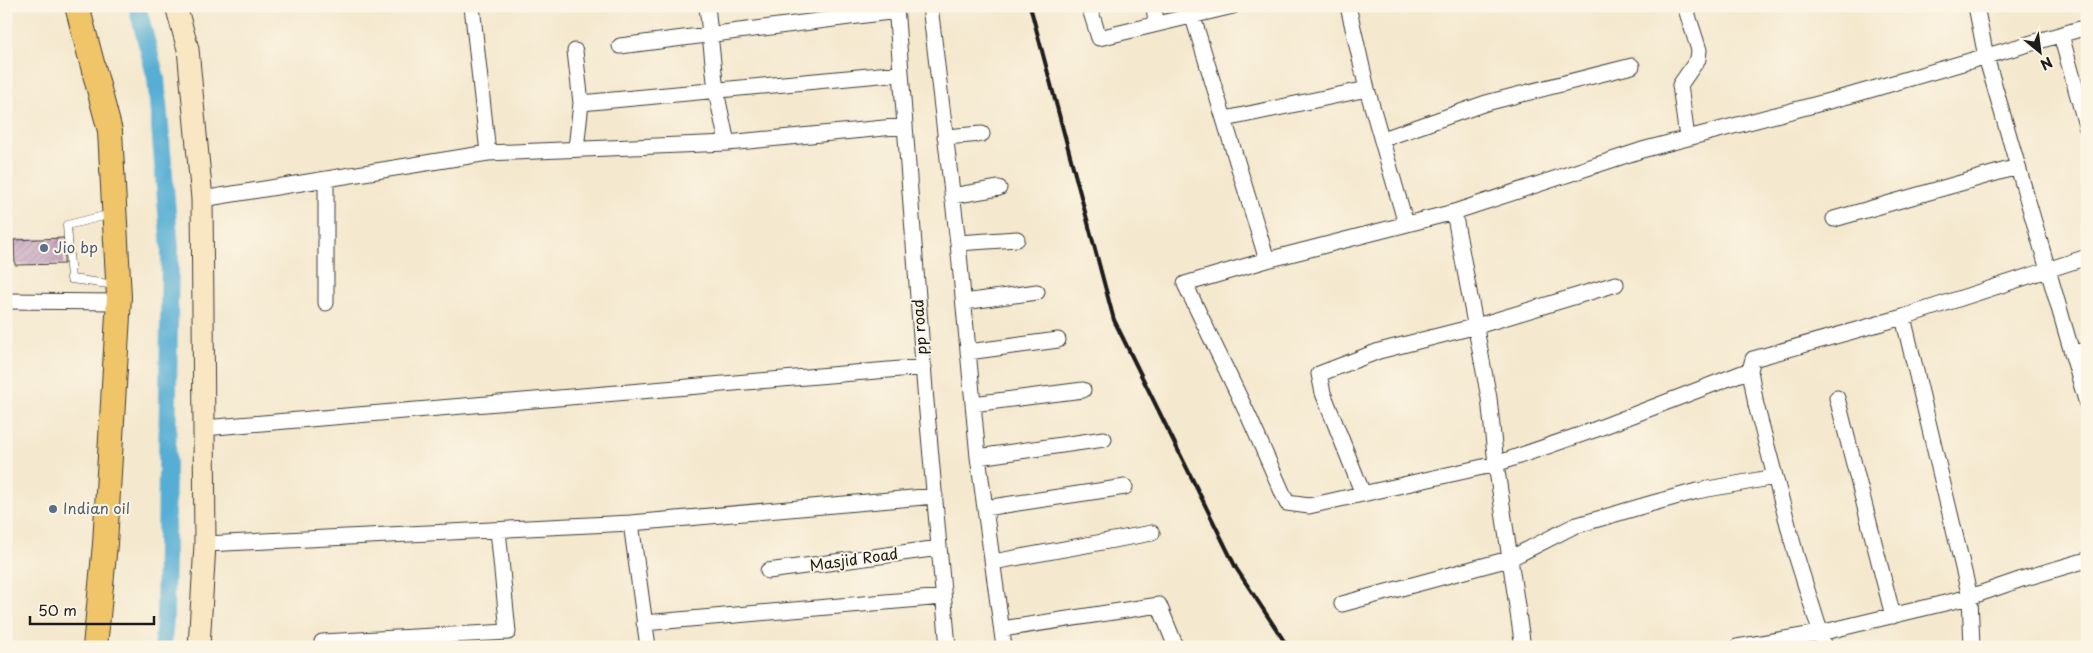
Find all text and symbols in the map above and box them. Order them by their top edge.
north arrow [2016,28,2066,78]
text: N [2037,52,2056,76]
place label: Jio bp [54,235,98,258]
marker: Jio bp [38,242,50,254]
street label: pp road [905,298,932,356]
place label: Indian oil [63,496,130,519]
marker: Indian oil [47,503,59,515]
street label: Masjid Road [808,541,899,576]
scale bar [30,593,154,625]
text: 50 m [38,598,77,621]

